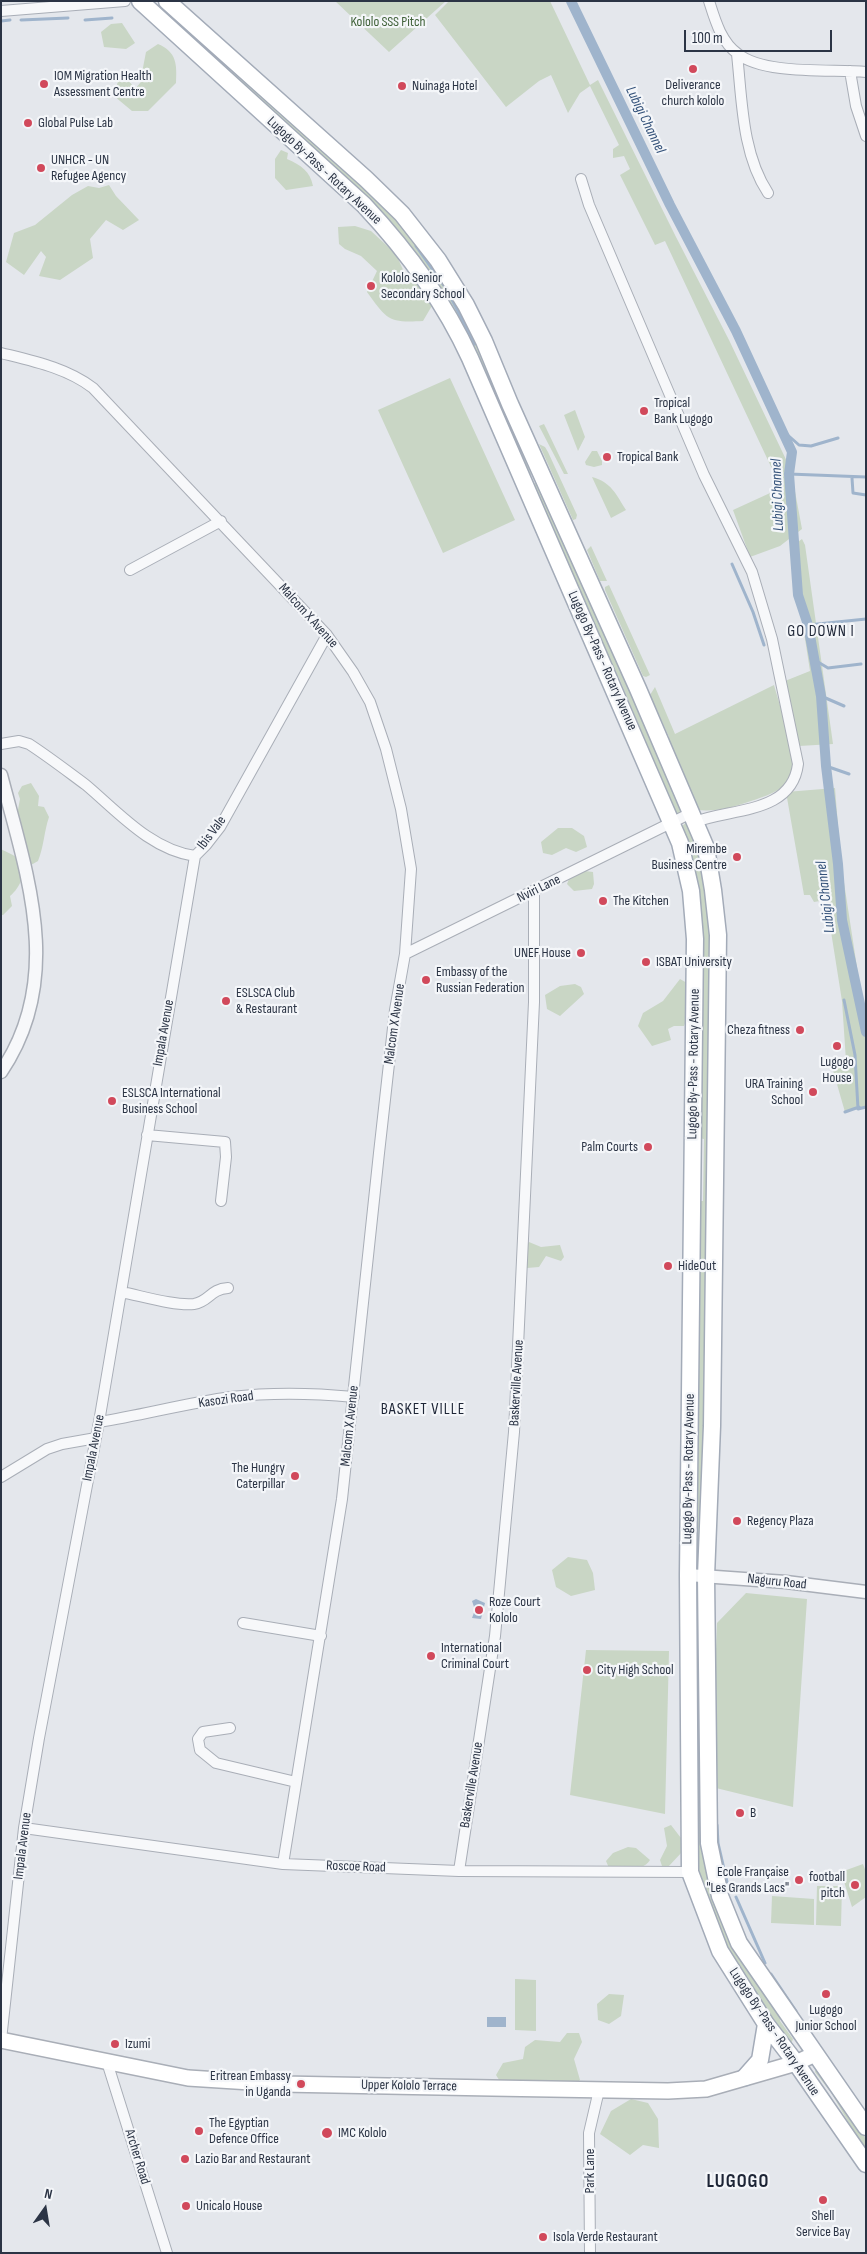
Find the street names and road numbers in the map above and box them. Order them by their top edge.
street label: Lugogo By-Pass - Rotary Avenue [263,113,385,229]
street label: Malcom X Avenue [275,580,341,652]
street label: Lugogo By-Pass - Rotary Avenue [564,589,640,733]
street label: Ibis Vale [194,813,230,853]
street label: Nviri Lane [515,871,563,907]
street label: Malcom X Avenue [381,983,409,1065]
street label: Lugogo By-Pass - Rotary Avenue [684,989,704,1139]
street label: Impala Avenue [150,998,178,1068]
street label: Baskerville Avenue [506,1339,528,1427]
street label: Malcom X Avenue [337,1385,363,1467]
street label: Kasozi Road [197,1388,255,1412]
street label: Lugogo By-Pass - Rotary Avenue [679,1394,699,1544]
street label: Impala Avenue [79,1413,109,1483]
street label: Naguru Road [747,1571,807,1593]
street label: Baskerville Avenue [457,1741,487,1829]
street label: Impala Avenue [11,1812,35,1880]
street label: Roscoe Road [326,1858,386,1876]
street label: Lugogo By-Pass - Rotary Avenue [725,1965,823,2099]
street label: Upper Kololo Terrace [361,2077,457,2095]
street label: Archer Road [121,2127,153,2187]
street label: Park Lane [582,2149,598,2193]

